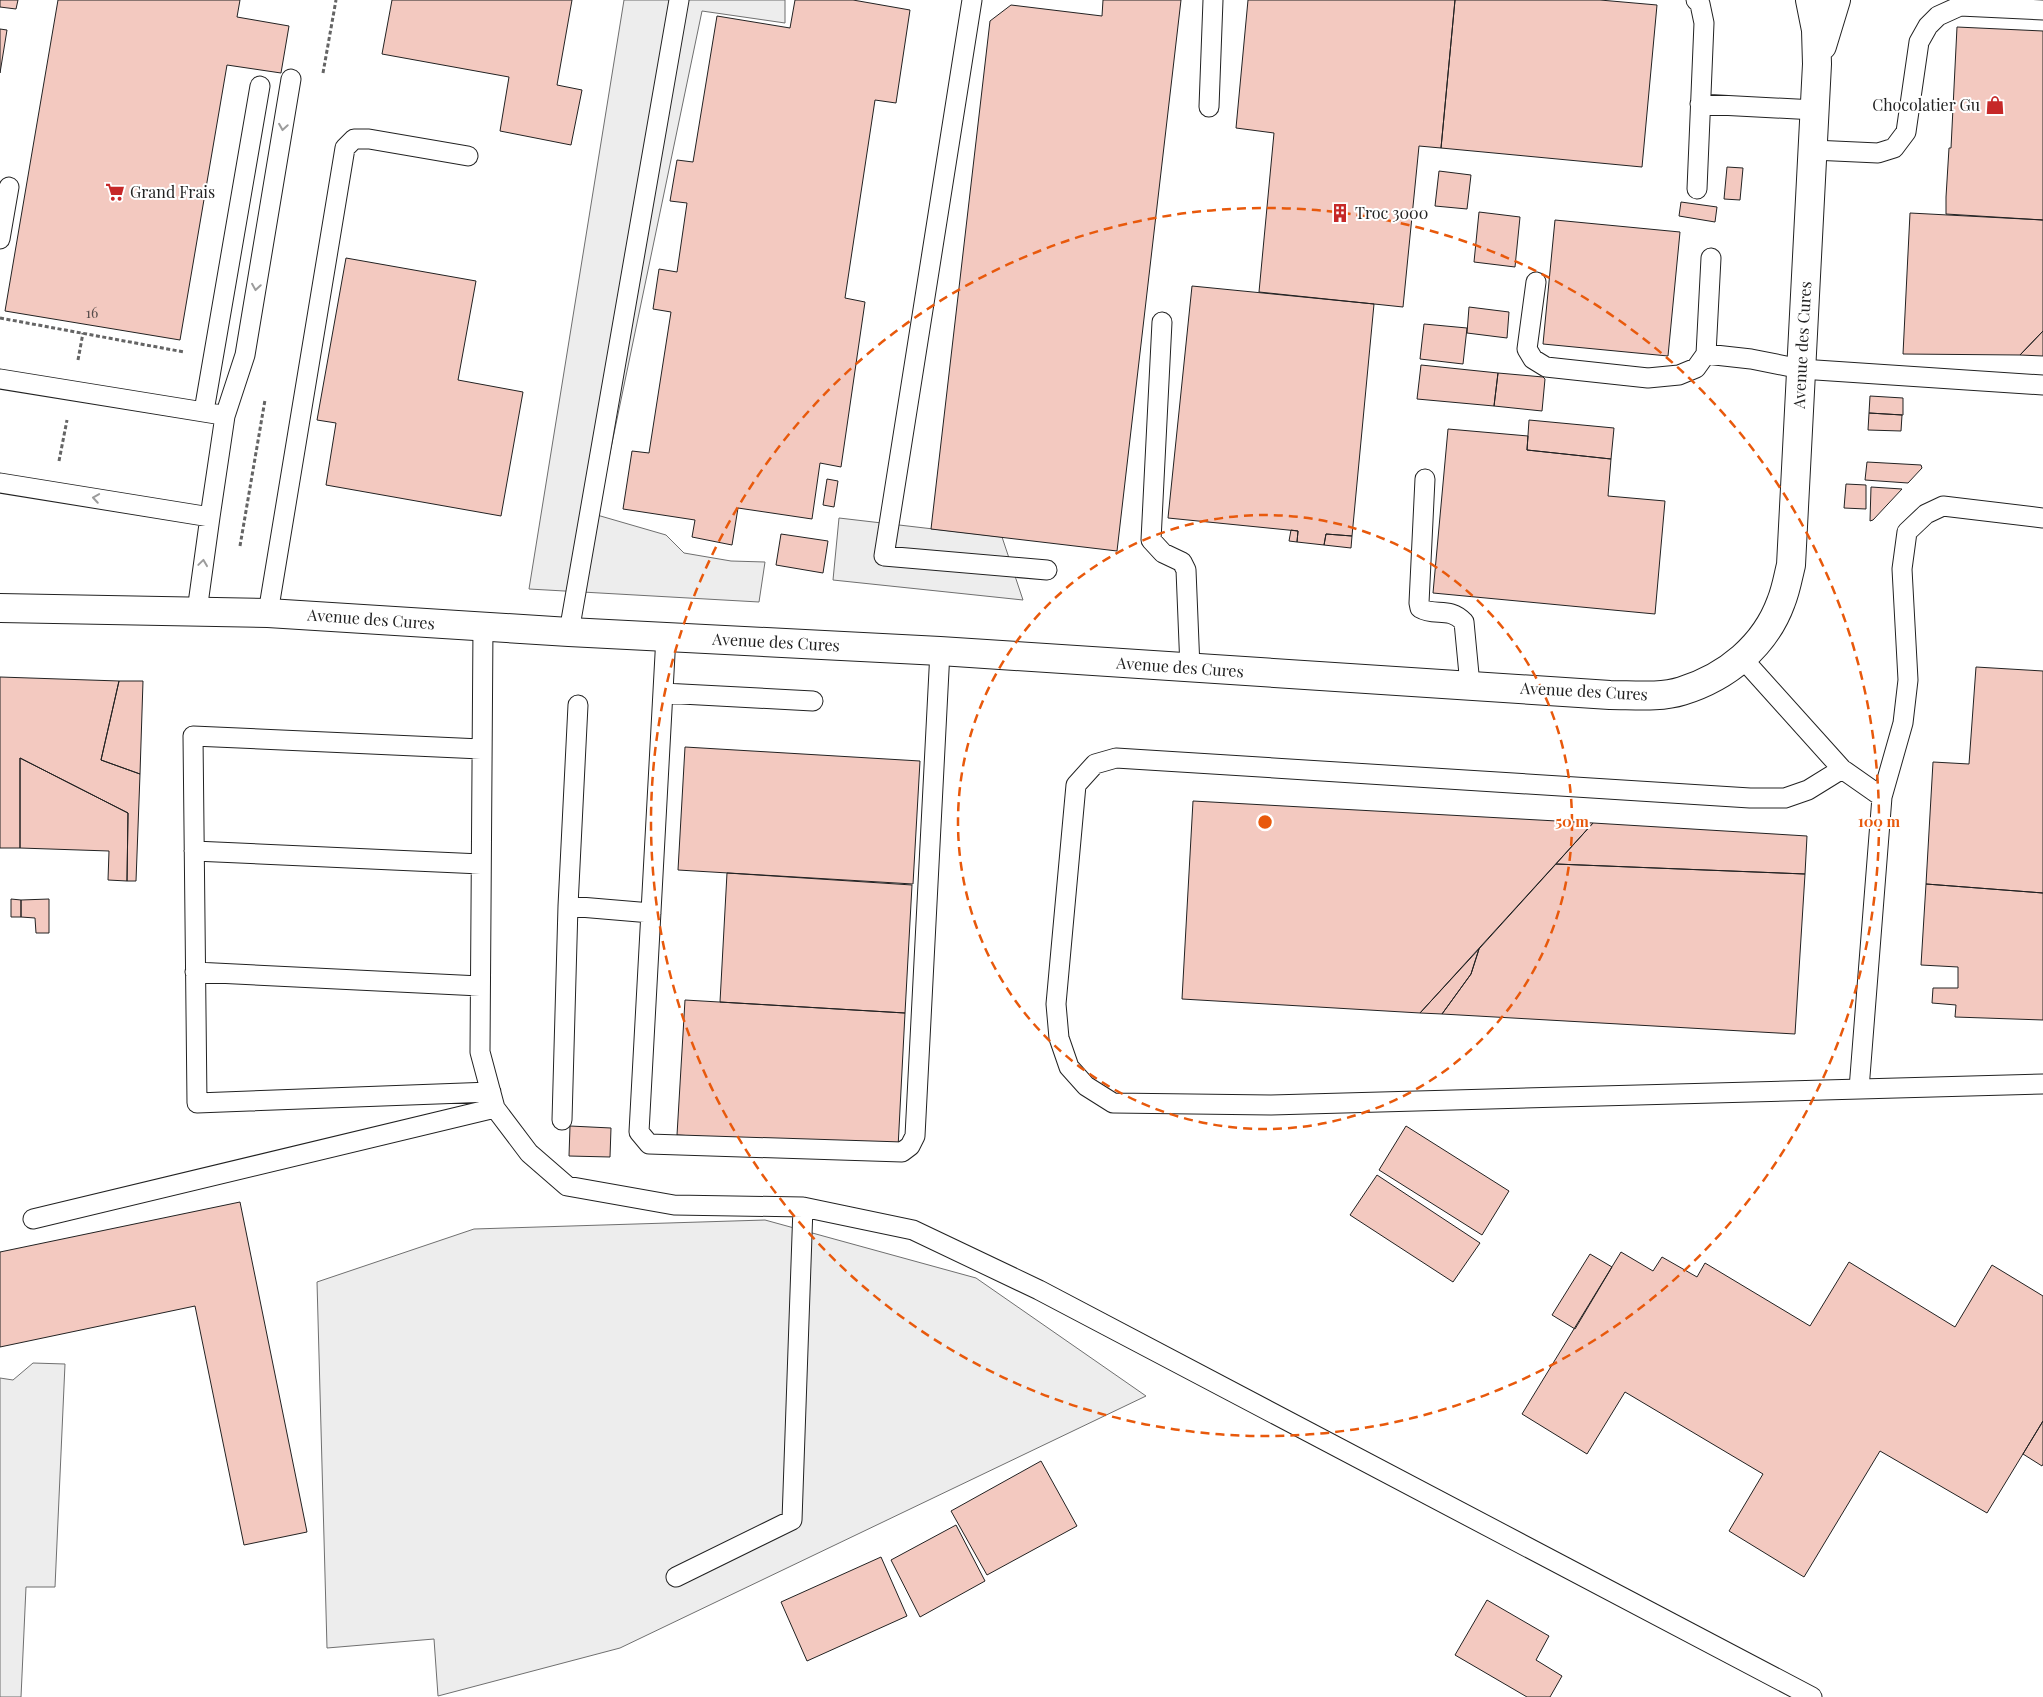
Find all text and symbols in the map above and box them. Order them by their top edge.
place label: Chocolatier Gu [1872,94,1980,115]
shop icon: Chocolatier Gu [1984,94,2006,116]
one-way arrow [278,122,288,131]
supermarket icon: Grand Frais [104,181,126,203]
place label: Grand Frais [130,181,215,202]
building icon: Troc 3000 [1329,202,1351,224]
place label: Troc 3000 [1355,202,1428,223]
street label: Avenue des Cures [1788,281,1815,410]
one-way arrow [252,283,262,291]
house number: 16 [86,303,98,322]
one-way arrow [92,494,100,504]
one-way arrow [198,559,208,567]
street label: Avenue des Cures [306,604,435,633]
street label: Avenue des Cures [711,628,840,655]
street label: Avenue des Cures [1115,652,1244,681]
street label: Avenue des Cures [1519,677,1648,704]
text: 50 m [1555,811,1589,831]
text: 100 m [1858,811,1901,831]
centre of rings [1256,813,1274,831]

